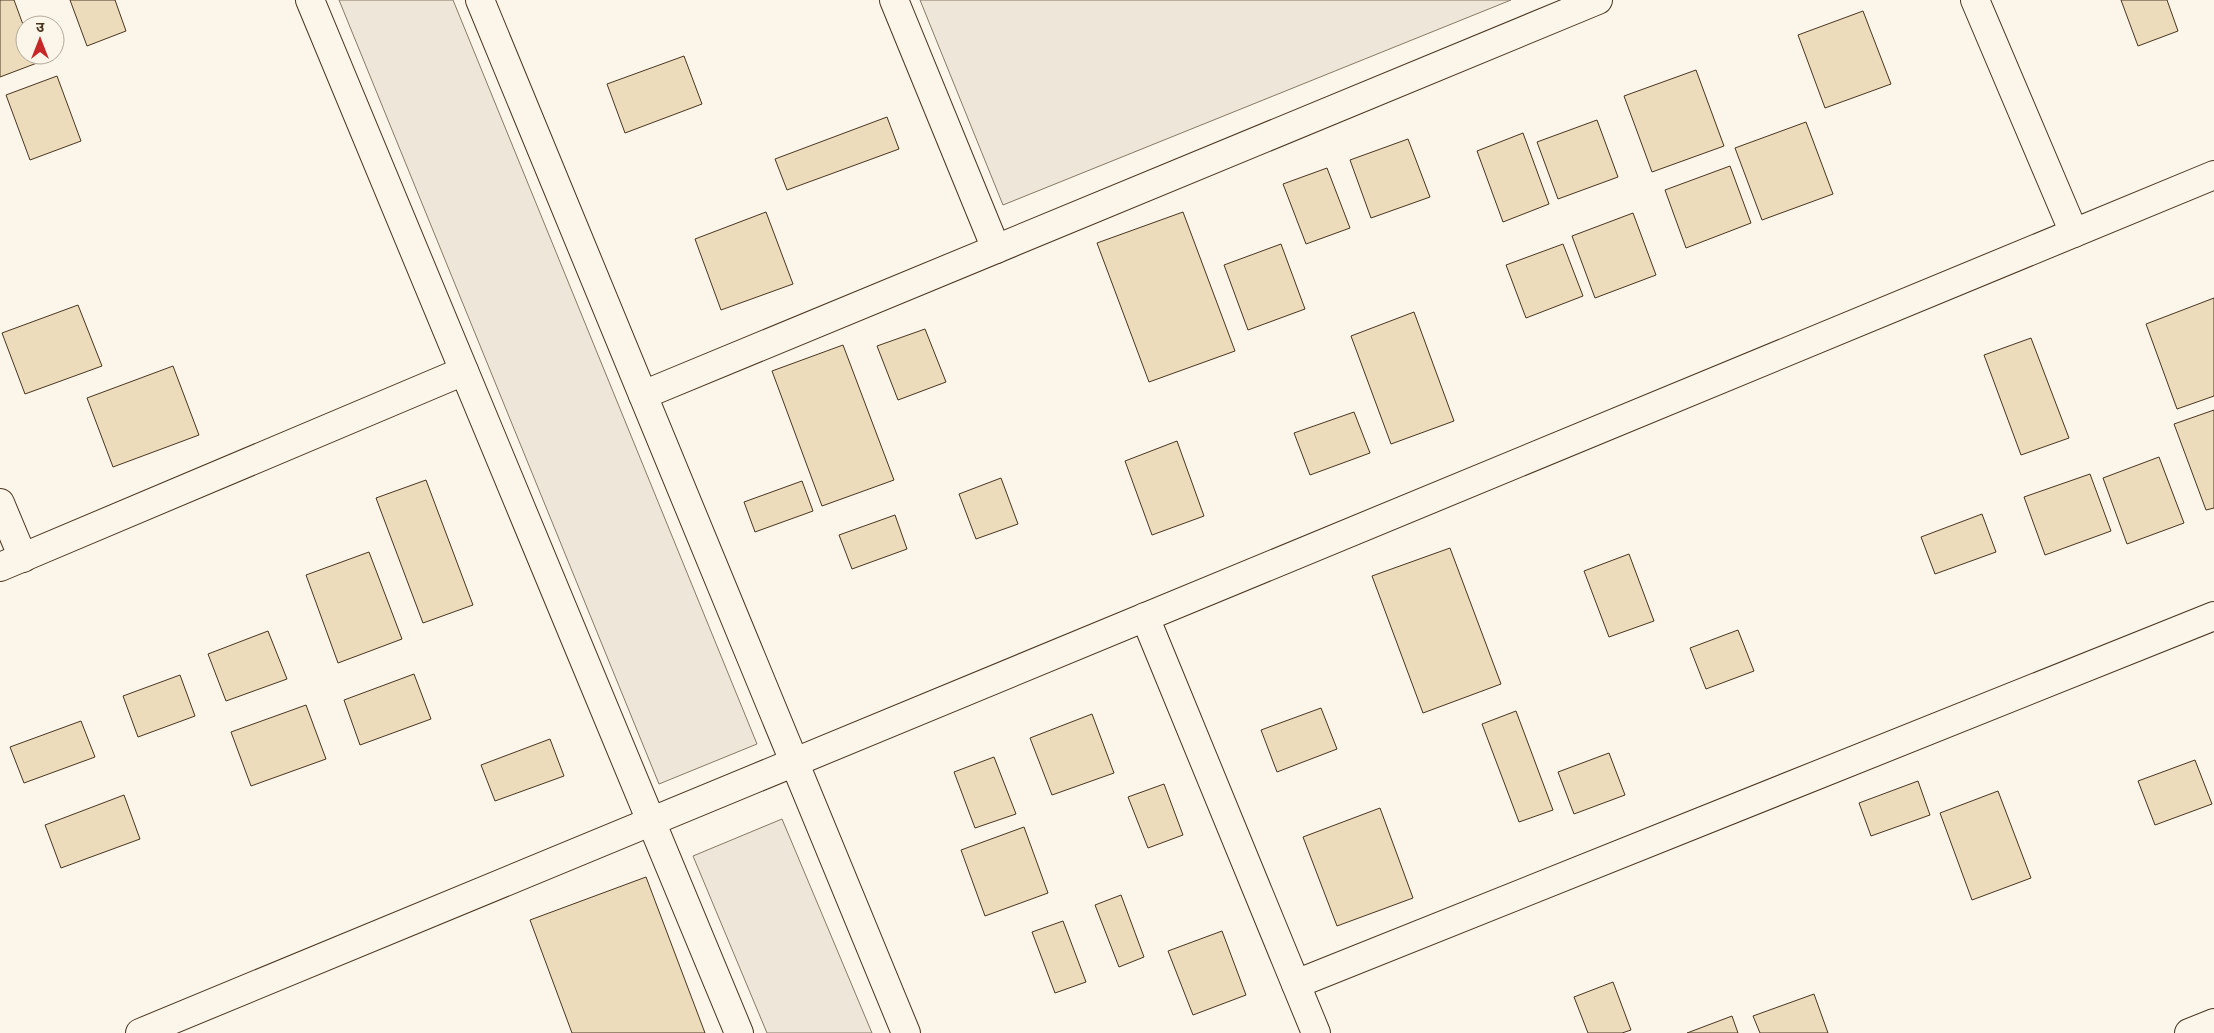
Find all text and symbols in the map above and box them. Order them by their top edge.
north arrow [15,15,65,65]
text: उ [36,16,45,36]

